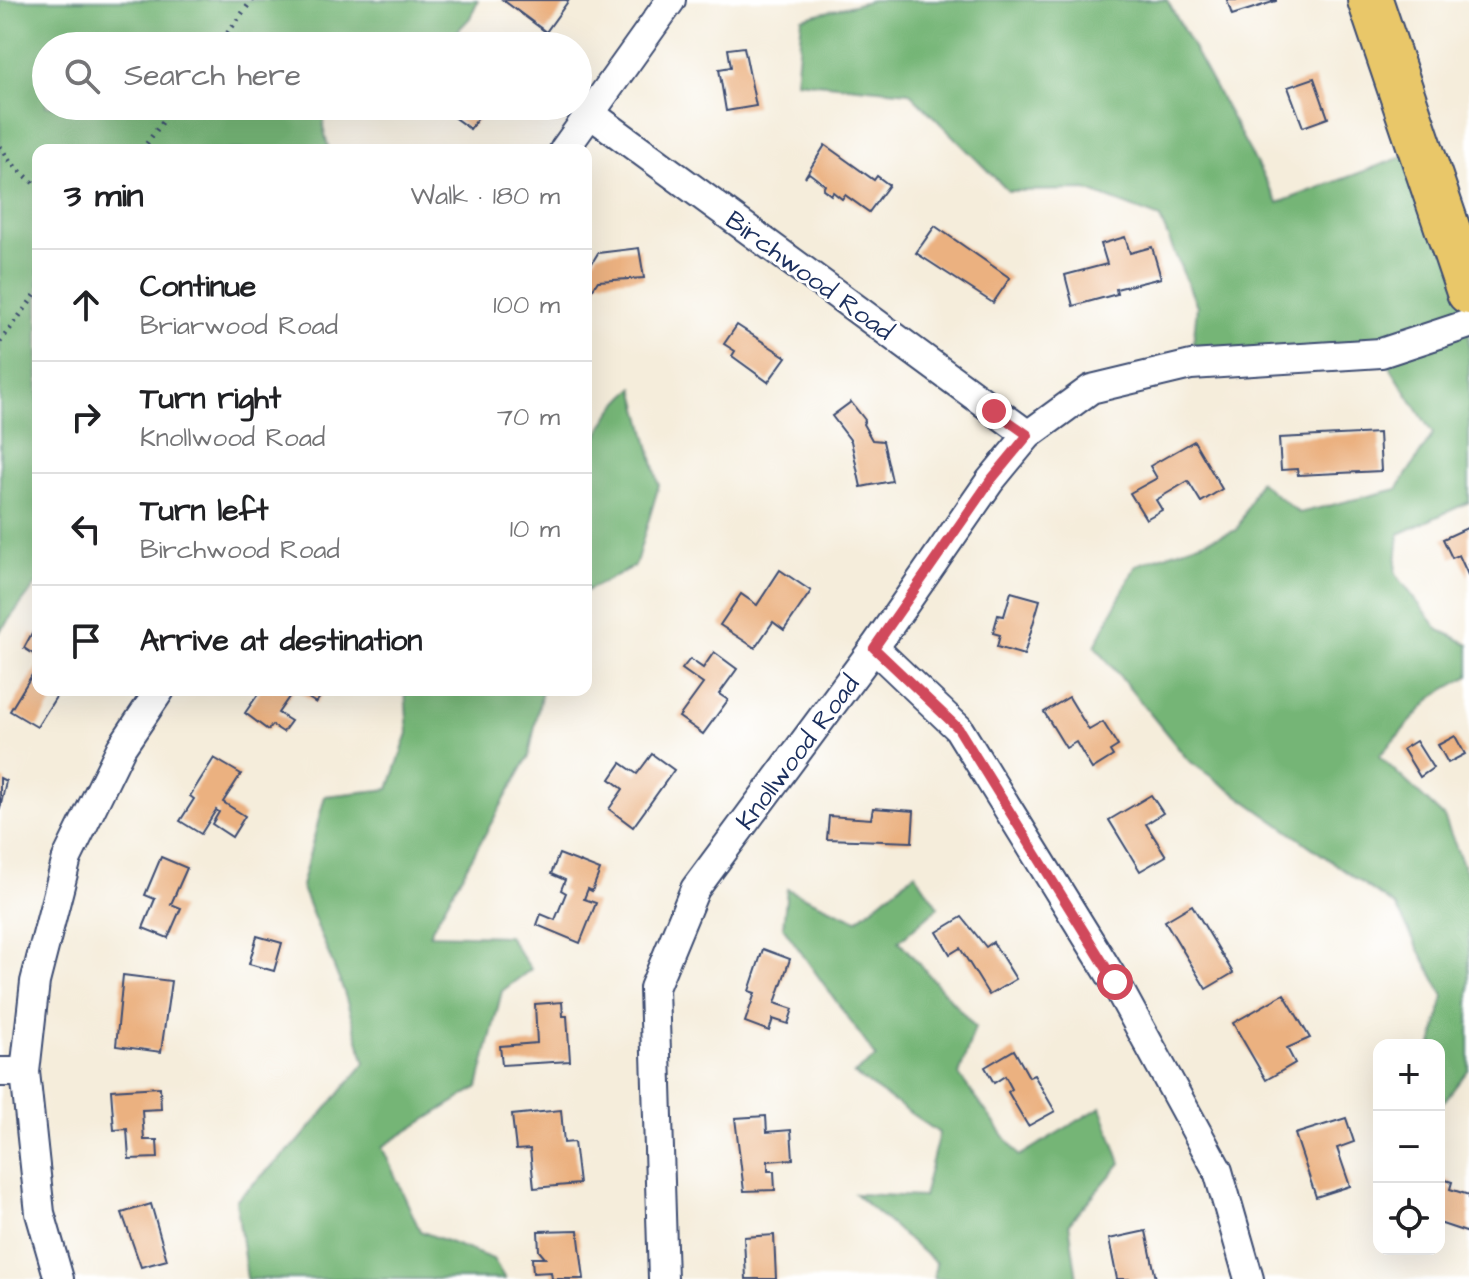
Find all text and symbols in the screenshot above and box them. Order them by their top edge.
search box [32,32,592,120]
icon: search [60,54,104,98]
text: Search here [124,55,301,97]
text: 3 min [64,172,144,220]
text: Walk · 180 m [411,178,560,214]
street label: Birchwood Road [718,203,901,349]
text: Continue [140,266,256,308]
icon: ahead [64,283,108,327]
text: 100 m [493,287,560,323]
text: Briarwood Road [140,308,338,344]
text: Turn right [140,378,281,420]
route end [976,393,1012,429]
icon: right [64,395,108,439]
text: 70 m [497,399,560,435]
text: Knollwood Road [140,420,325,456]
text: Turn left [140,490,268,532]
icon: left [64,507,108,551]
text: 10 m [510,511,560,547]
text: Birchwood Road [140,532,340,568]
icon: arrive [64,619,108,663]
text: Arrive at destination [140,620,422,662]
street label: Knollwood Road [728,668,868,837]
route start [1097,964,1133,1000]
map controls [1373,1039,1445,1255]
button: + [1373,1039,1445,1111]
button: − [1373,1111,1445,1183]
button: locate [1373,1183,1445,1255]

